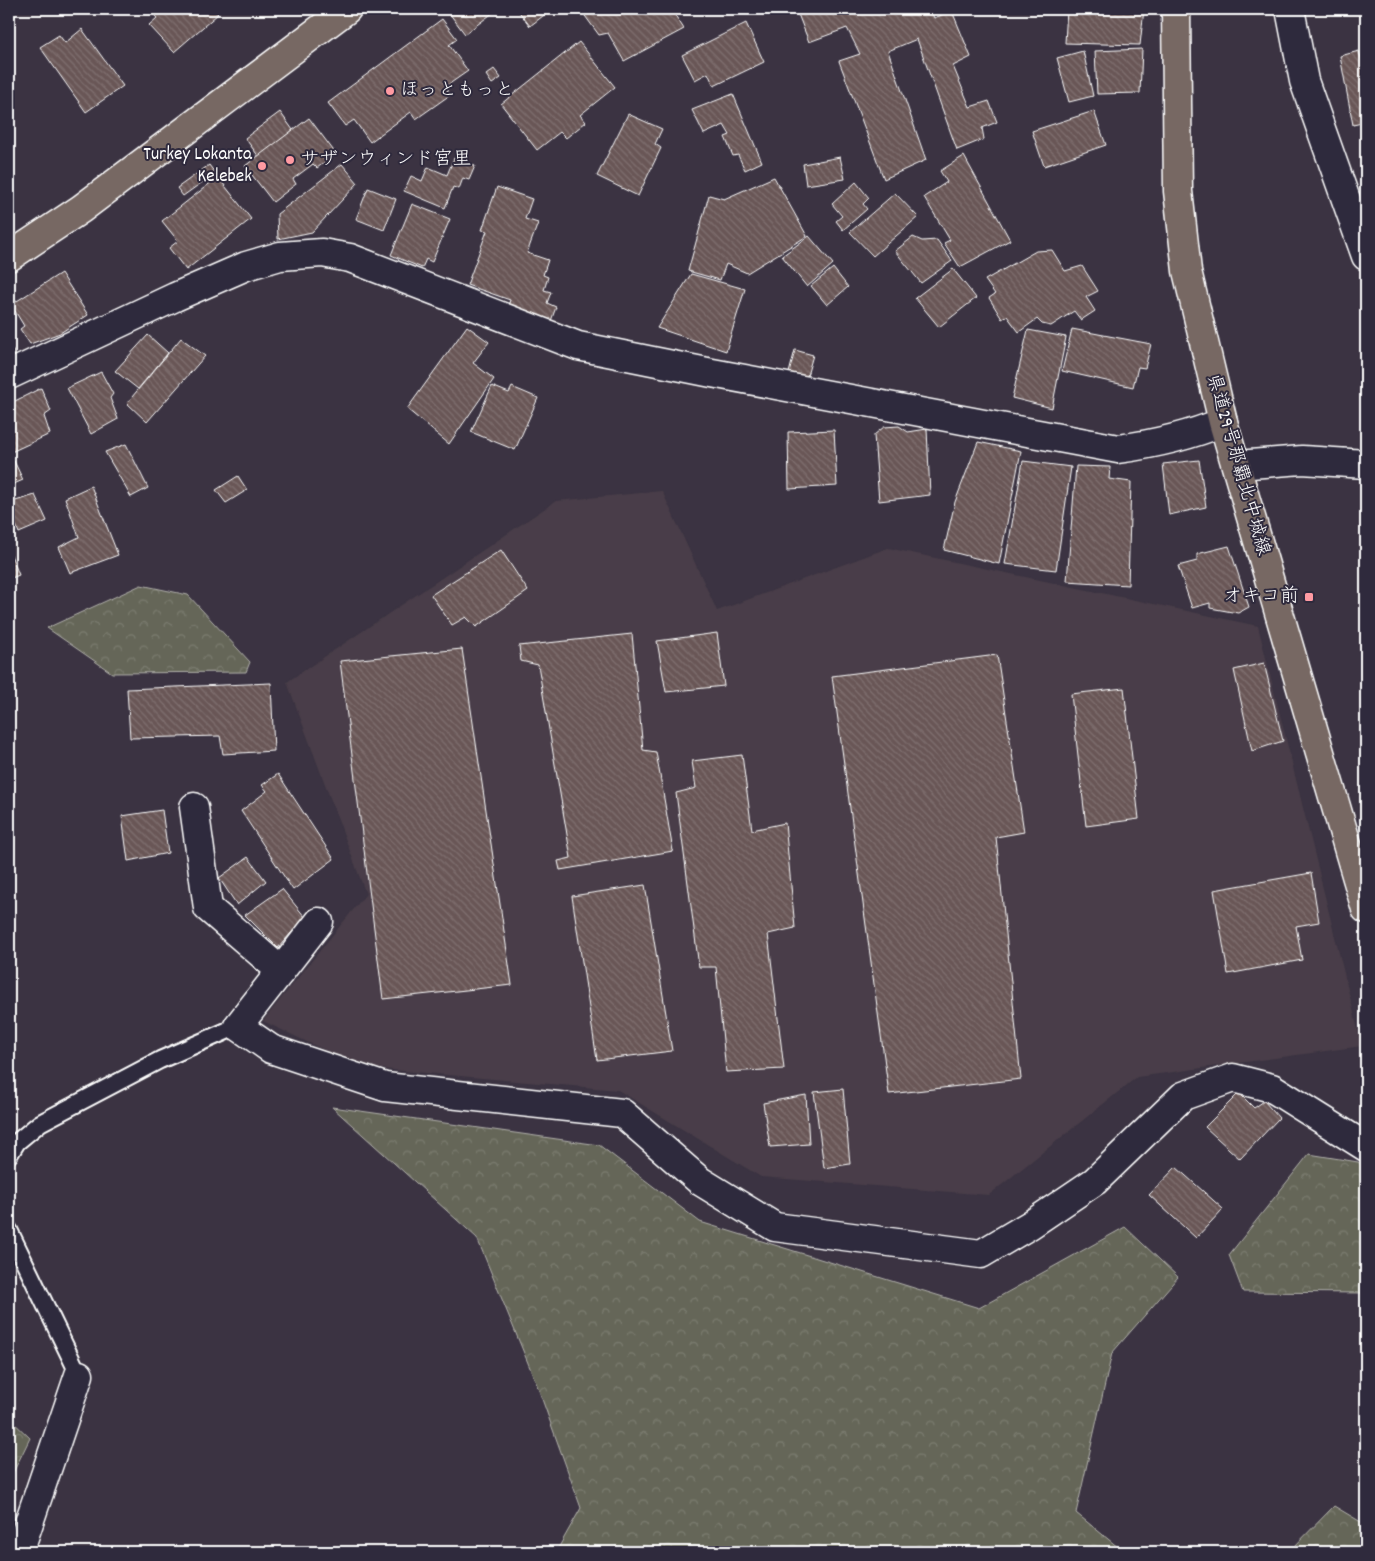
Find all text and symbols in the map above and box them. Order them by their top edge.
place label: ほっともっと [400,78,514,105]
marker: ほっともっと [384,85,396,97]
place label: Turkey Lokanta Kelebek [143,142,253,191]
place label: サザンウィンド宮里 [300,147,471,174]
marker: サザンウィンド宮里 [284,154,296,166]
marker: Turkey Lokanta Kelebek [256,160,268,172]
street label: 県道29号那覇北中城線 [1198,371,1276,559]
place label: オキコ前 [1223,584,1299,611]
marker: オキコ前 [1303,591,1315,603]

